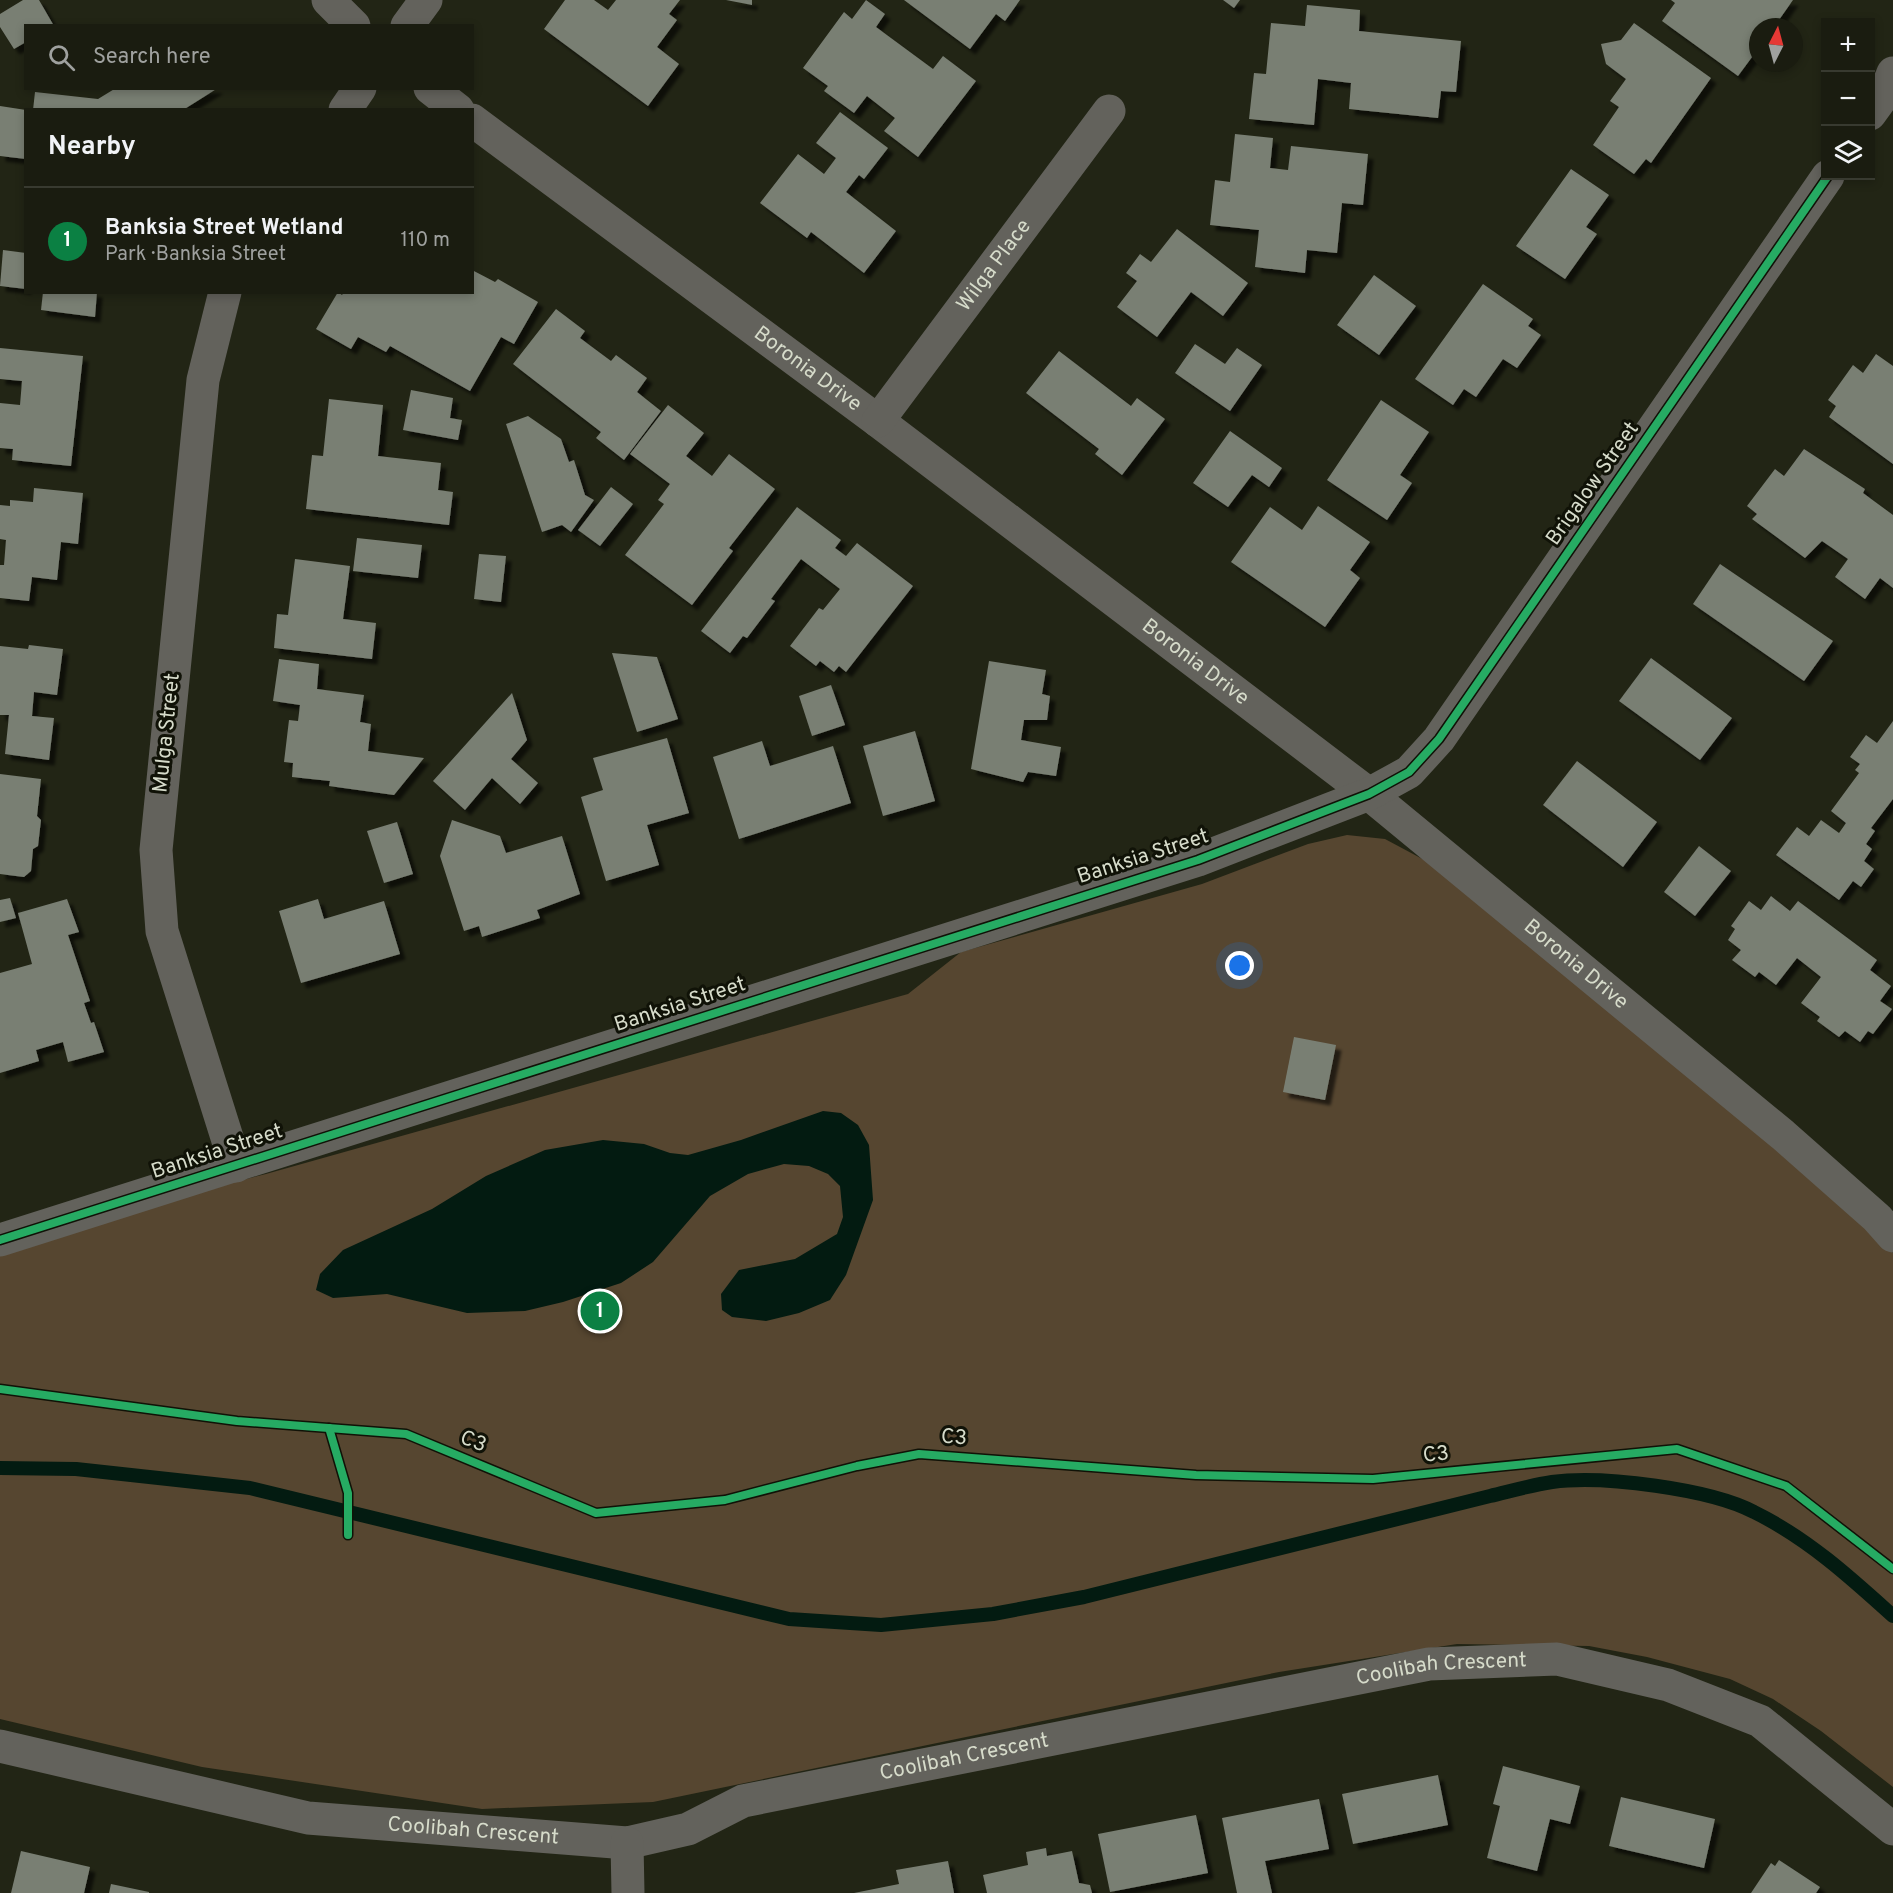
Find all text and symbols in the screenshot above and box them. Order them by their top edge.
north arrow [1749,18,1803,72]
map controls [1821,18,1875,180]
button: + [1821,18,1875,72]
search box [24,24,474,90]
icon: search [45,41,78,74]
text: Search here [93,44,211,71]
button: − [1821,72,1875,126]
button: layers [1821,126,1875,180]
text: Nearby [48,131,136,164]
street label: Wilga Place [951,214,1037,317]
text: Banksia Street Wetland [105,215,344,242]
text: 1 [64,228,72,254]
text: 110 m [401,228,450,254]
text: Park · Banksia Street [105,242,286,268]
street label: Boronia Drive [748,320,867,418]
street label: Brigalow Street [1540,417,1646,551]
street label: Boronia Drive [1136,613,1254,712]
street label: Mulga Street [147,672,187,794]
street label: Banksia Street [1074,823,1212,891]
street label: Boronia Drive [1518,913,1634,1015]
your location [1225,951,1254,980]
street label: Banksia Street [611,971,749,1039]
street label: Banksia Street [148,1118,286,1186]
pin: 1 [580,1288,620,1334]
street label: C3 [940,1424,968,1452]
street label: C3 [456,1425,490,1459]
street label: C3 [1422,1440,1450,1470]
street label: Coolibah Crescent [1354,1647,1527,1692]
street label: Coolibah Crescent [877,1727,1051,1787]
street label: Coolibah Crescent [386,1811,560,1851]

